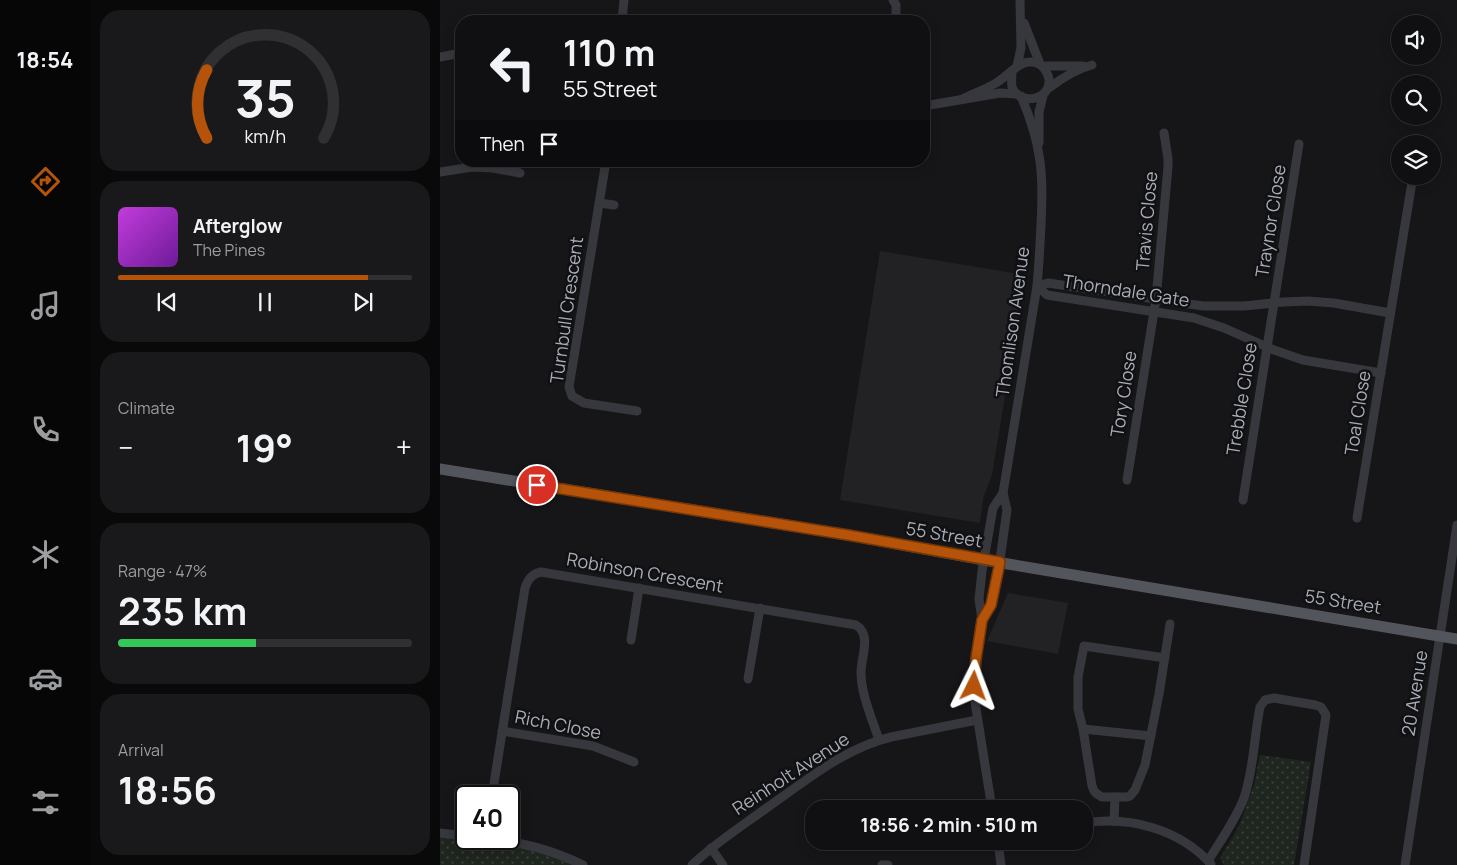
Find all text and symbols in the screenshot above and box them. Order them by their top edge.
map controls [1391,15,1441,185]
button: sound [1391,15,1441,65]
text: 110 m [563,29,655,77]
icon: left [480,35,545,100]
text: 18:54 [17,45,73,75]
text: 35 [235,62,295,133]
text: 55 Street [563,74,657,104]
button: search [1391,75,1441,125]
text: km/h [244,124,286,148]
icon: arrive [535,130,563,158]
text: Then [480,131,525,157]
button: layers [1391,135,1441,185]
street label: Traynor Close [1249,163,1291,279]
icon: directions [28,164,63,199]
street label: Travis Close [1130,170,1162,272]
text: Afterglow [193,213,282,239]
street label: Turnbull Crescent [544,235,588,385]
text: The Pines [193,239,265,261]
street label: Thomlison Avenue [990,245,1034,399]
street label: Thorndale Gate [1061,268,1191,312]
icon: music [28,288,63,323]
icon: previous [153,288,181,316]
icon: pause [251,288,279,316]
icon: next [349,288,377,316]
street label: Trebble Close [1220,341,1262,457]
street label: Tory Close [1104,349,1142,439]
street label: Toal Close [1338,369,1376,457]
text: Climate [118,397,175,419]
icon: phone [28,412,63,447]
text: 19° [236,421,293,473]
text: − [118,428,133,466]
text: + [396,428,412,466]
pin [516,464,558,506]
icon: arrive [523,471,551,499]
street label: 55 Street [904,515,984,553]
icon: climate [28,537,63,572]
street label: Robinson Crescent [565,546,726,598]
text: Range · 47% [118,560,207,582]
street label: 55 Street [1303,583,1383,619]
text: 235 km [118,584,247,636]
street label: 20 Avenue [1395,648,1433,737]
position arrow [947,659,999,711]
icon: car [28,661,63,696]
street label: Rich Close [513,704,603,744]
street label: Reinholt Avenue [727,726,853,820]
text: Arrival [118,739,164,761]
text: 18:56 [118,763,217,815]
icon: filters [28,785,63,820]
speed limit sign: 40 [455,785,520,850]
text: 18:56 · 2 min · 510 m [861,812,1038,838]

